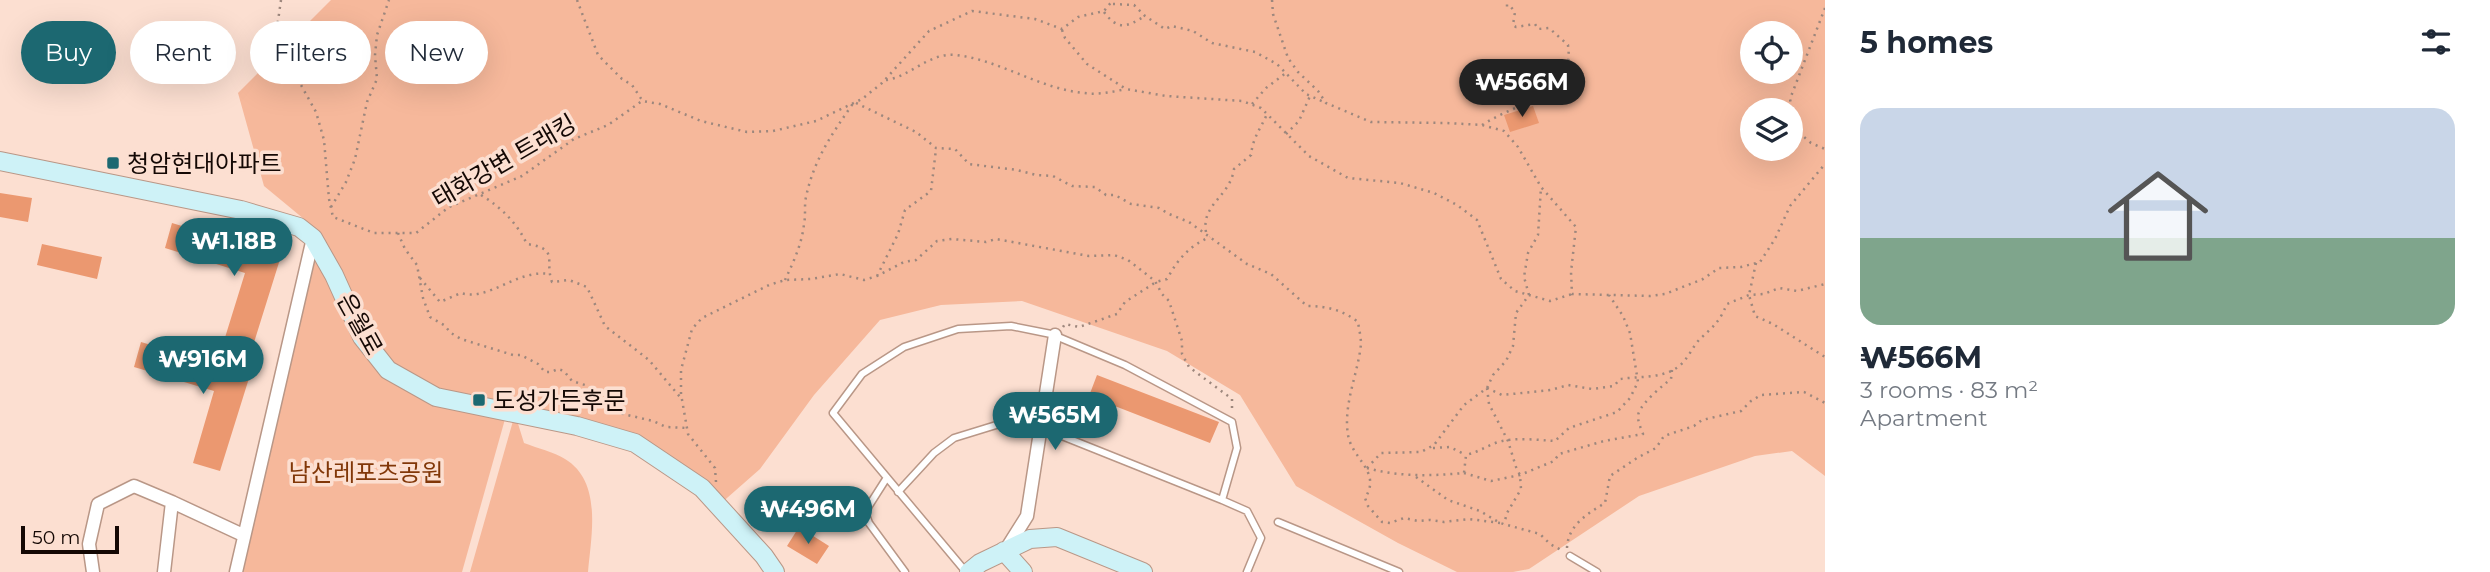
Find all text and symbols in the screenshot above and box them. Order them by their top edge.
chip: Buy [21,21,116,84]
chip: Rent [130,21,236,84]
chip: Filters [250,21,371,84]
chip: New [385,21,488,84]
map controls [1740,21,1803,161]
button: locate [1740,21,1803,84]
icon: filters [2417,23,2455,61]
text: 5 homes [1860,24,1993,61]
pin: ₩566M [1473,60,1571,119]
text: ₩566M [1475,68,1569,96]
button: layers [1740,98,1803,161]
street label: 태화강변 트래킹 [427,108,581,214]
place label: 청암현대아파트 [127,149,282,178]
icon: home [2095,153,2221,279]
marker: 청암현대아파트 [105,155,121,171]
pin: ₩1.18B [177,218,291,278]
text: ₩1.18B [191,227,277,255]
street label: 은월로 [331,288,389,360]
pin: ₩916M [154,336,252,396]
text: ₩566M [1860,339,1982,376]
text: ₩916M [159,345,247,373]
text: 3 rooms · 83 m² [1860,376,2038,404]
place label: 도성가든후문 [493,386,625,415]
marker: 도성가든후문 [471,392,487,408]
pin: ₩565M [1006,392,1104,452]
text: ₩565M [1009,401,1101,429]
text: Apartment [1860,404,1988,432]
park label: 남산레포츠공원 [289,458,443,487]
pin: ₩496M [759,486,857,546]
text: ₩496M [760,495,856,523]
scale bar [21,523,119,555]
text: 50 m [32,526,80,549]

